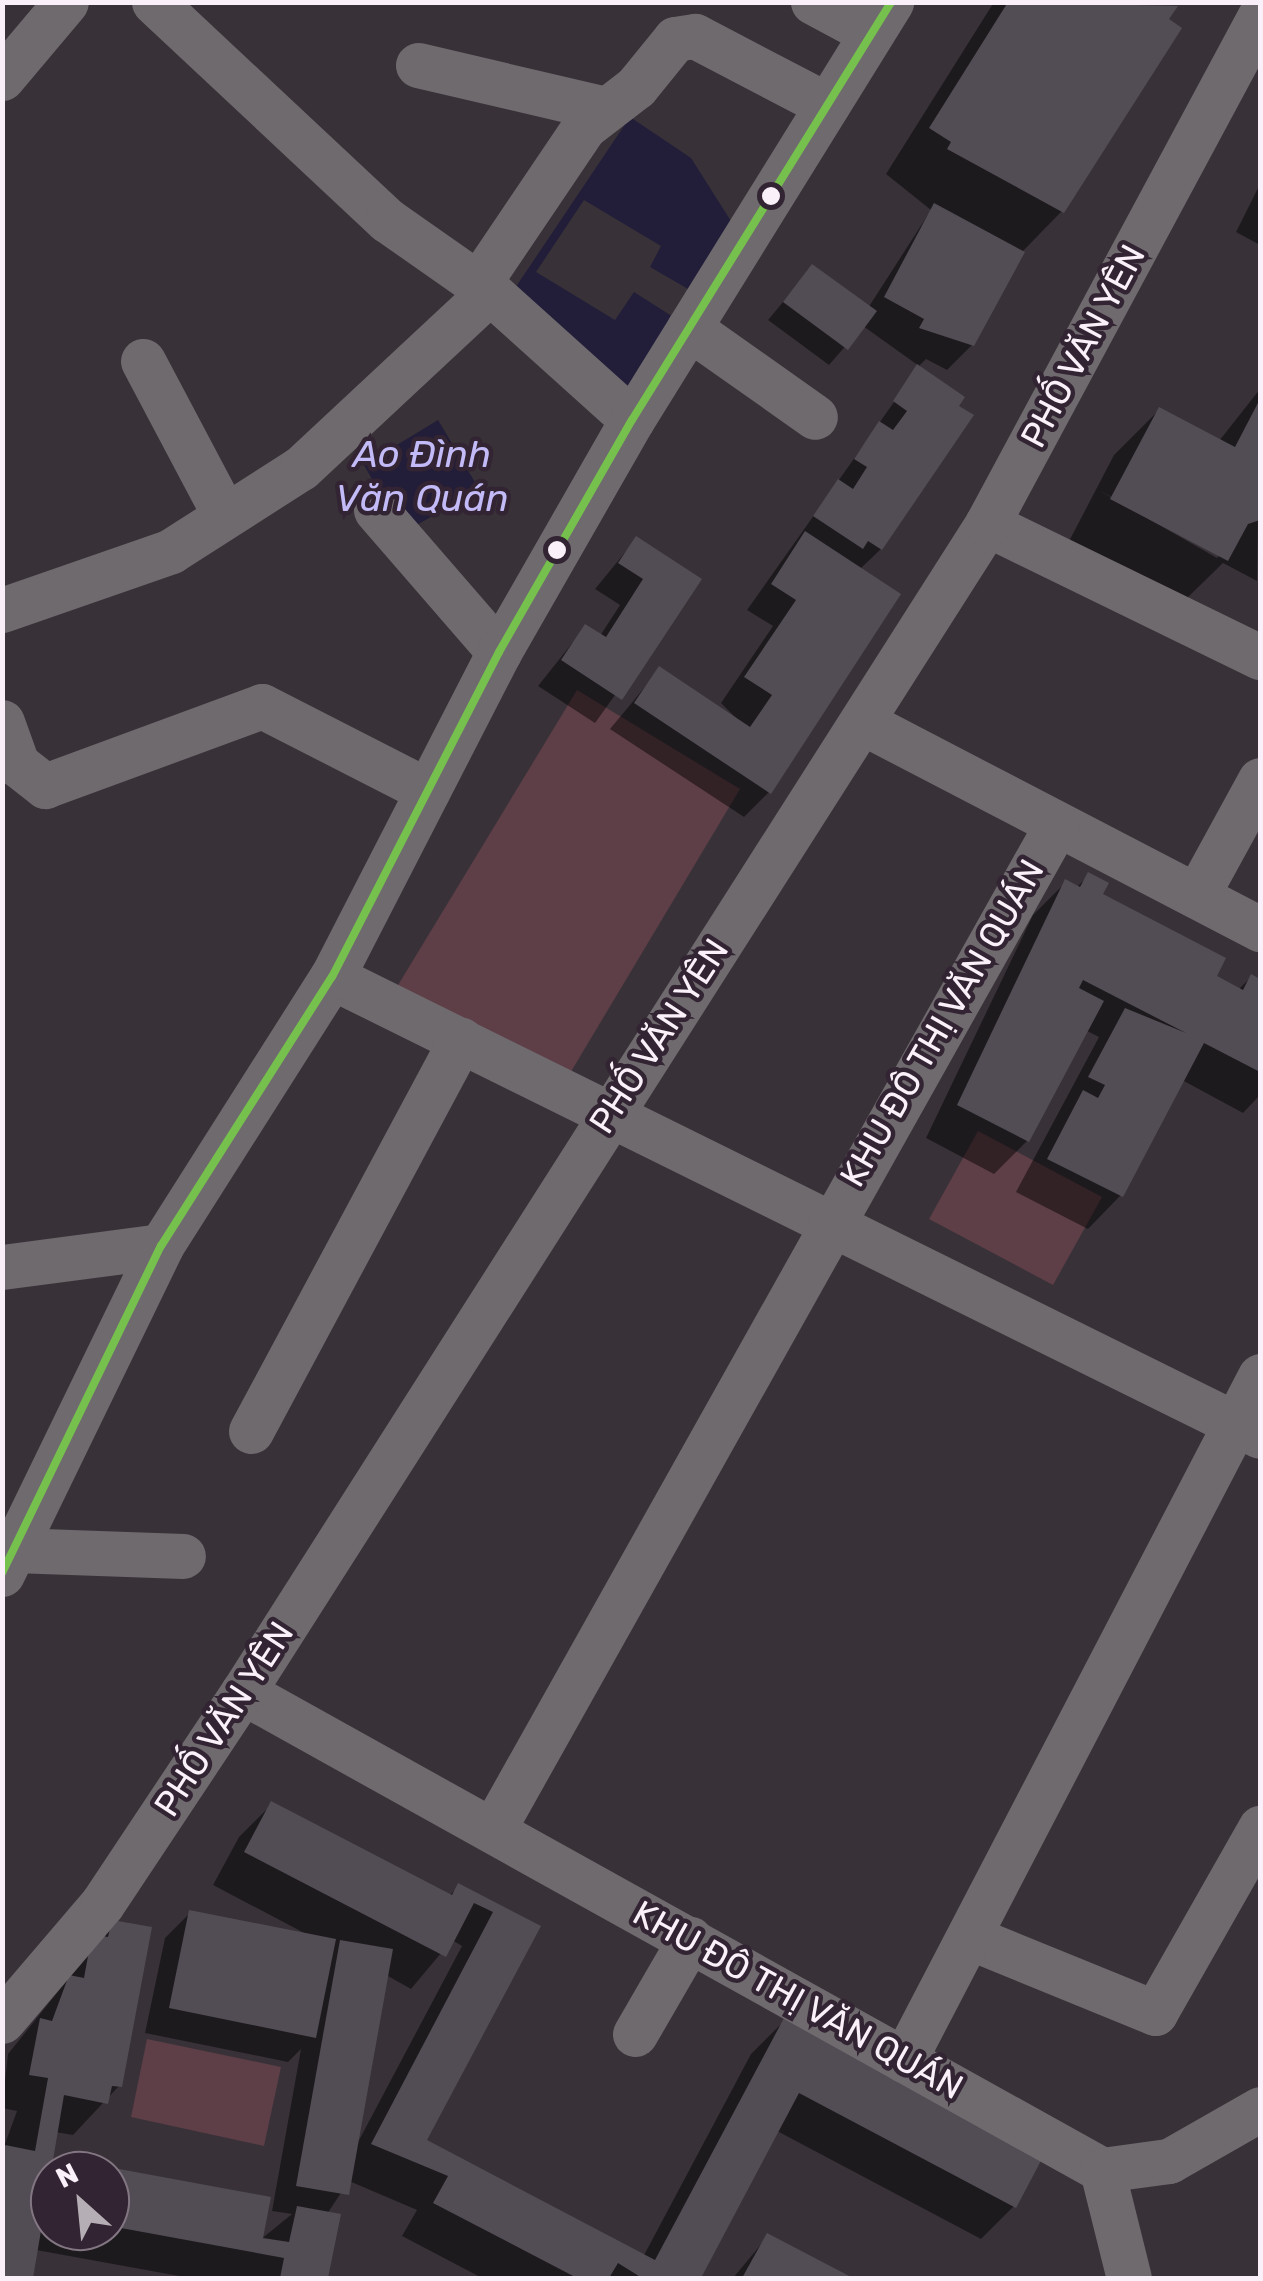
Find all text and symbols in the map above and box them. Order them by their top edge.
unlabelled marker [761,186,781,206]
street label: PHỐ VĂN YÊN [1012,237,1154,455]
water label: Ao Đình Văn Quán [335,432,509,522]
unlabelled marker [547,540,567,560]
street label: KHU ĐÔ THỊ VĂN QUÁN [831,851,1053,1195]
street label: PHỐ VĂN YÊN [580,930,738,1142]
street label: PHỐ VĂN YÊN [145,1613,303,1825]
street label: KHU ĐÔ THỊ VĂN QUÁN [625,1891,971,2109]
north arrow [30,2151,130,2251]
text: N [51,2156,84,2195]

